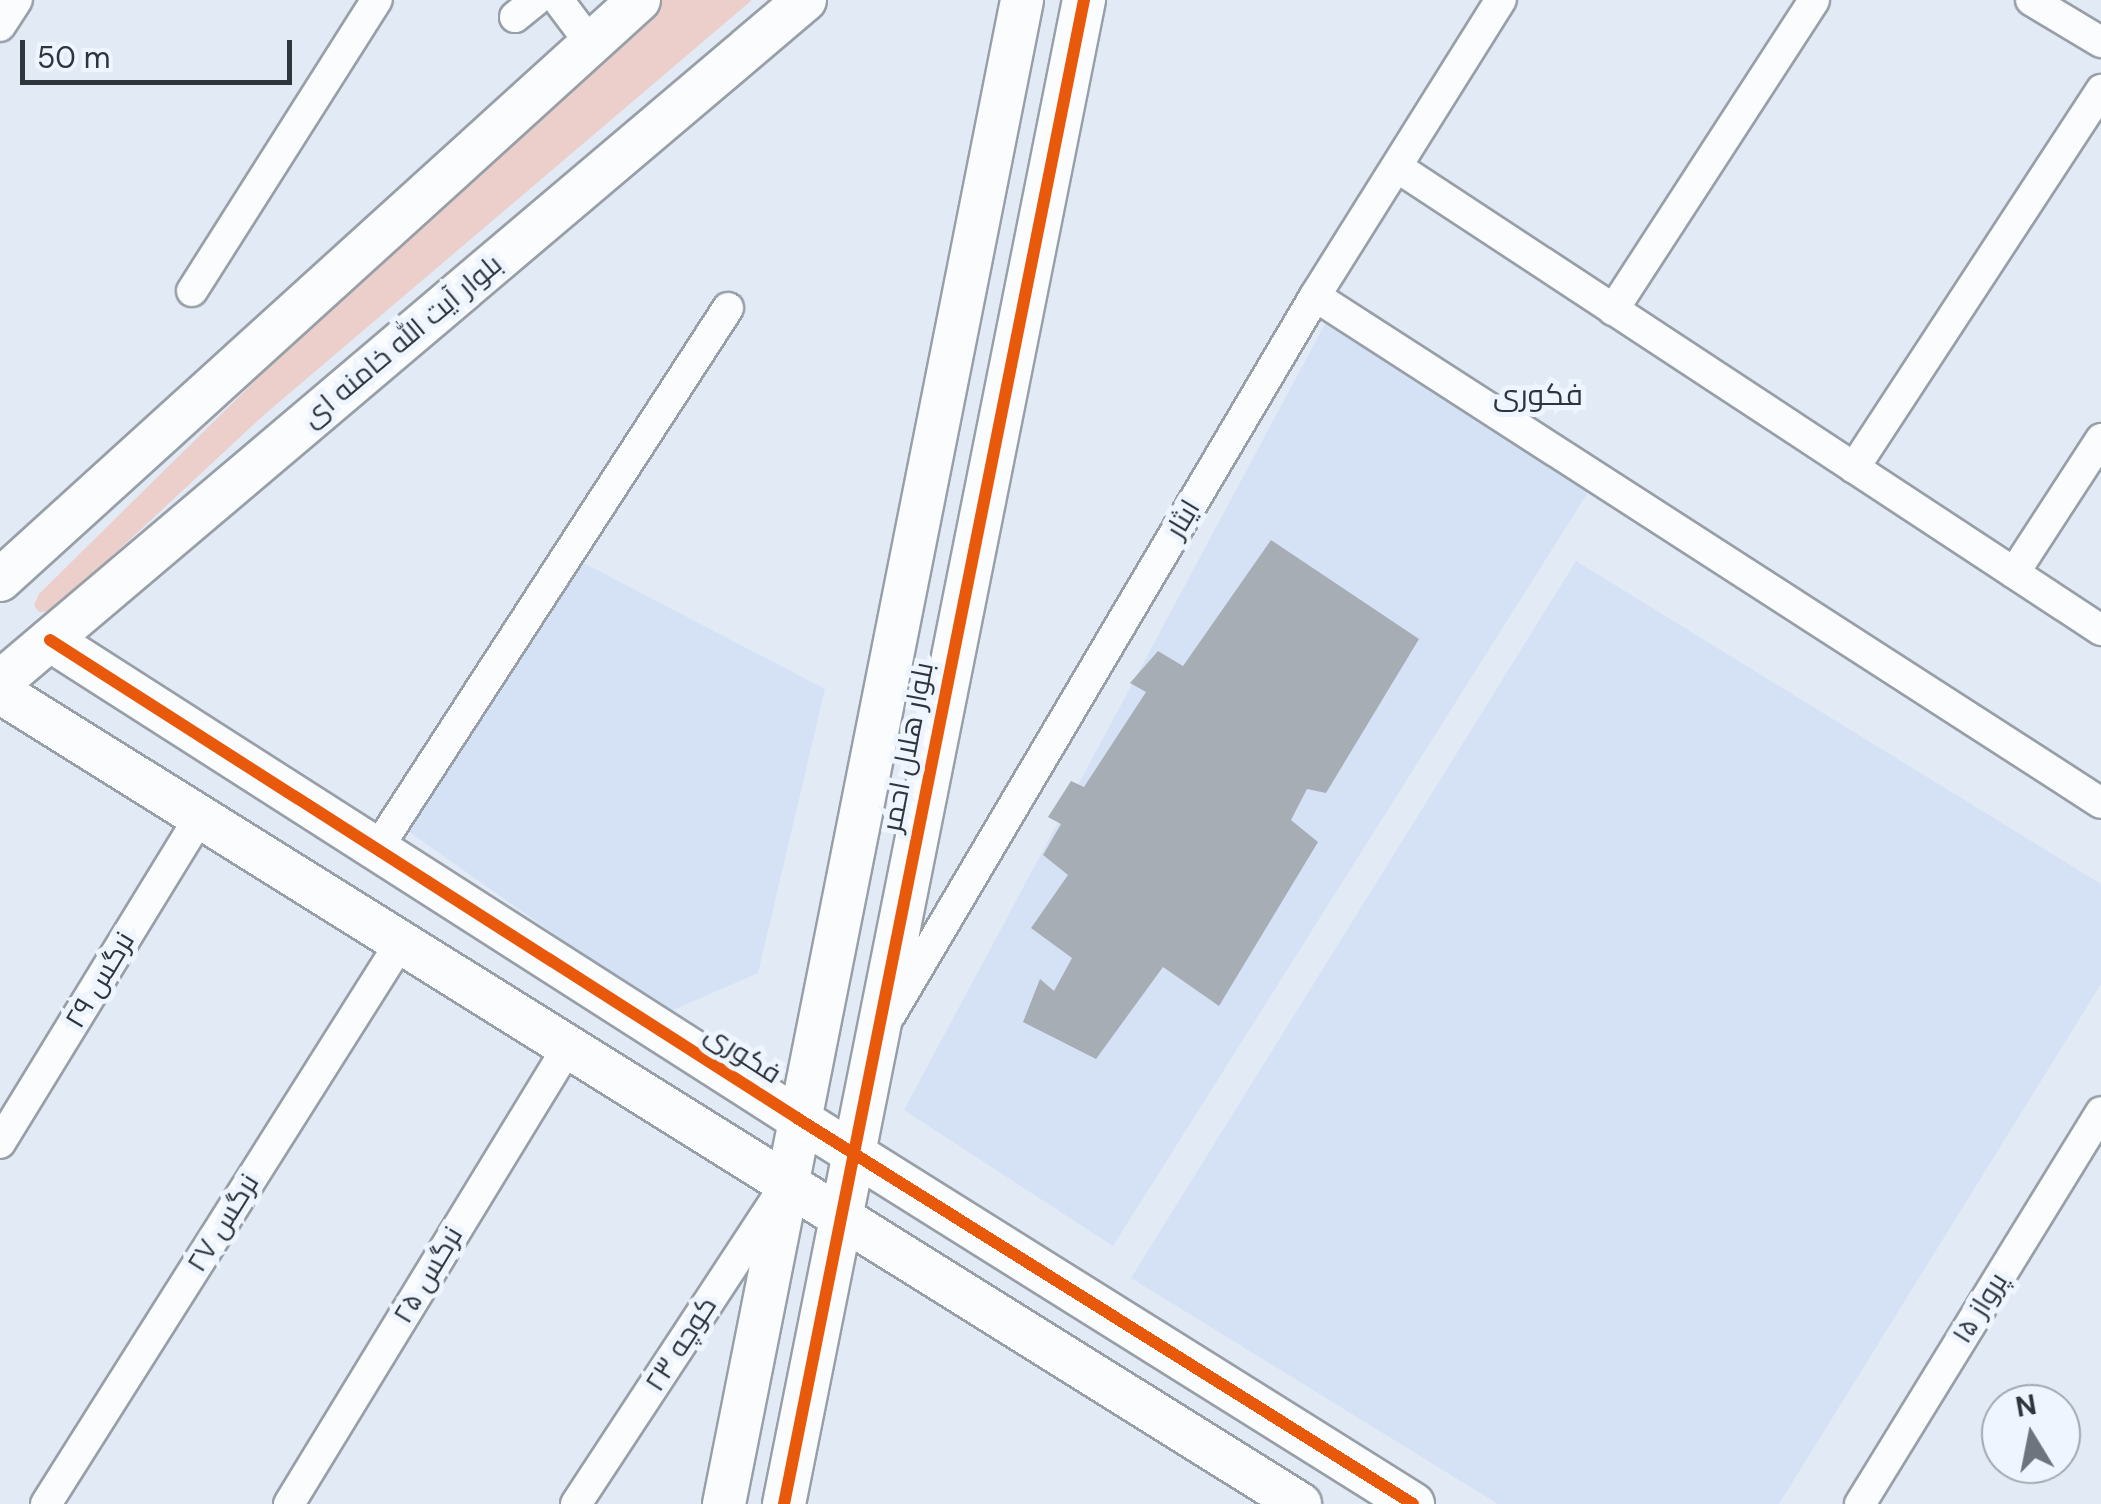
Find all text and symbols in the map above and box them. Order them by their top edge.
scale bar [25,20,298,82]
text: 50 m [37,38,111,77]
street label: بلوار آیت الله خامنه ای [295,248,509,434]
district label: فکوری [1493,377,1583,413]
street label: ایثار [1159,494,1207,544]
street label: بلوار هلال احمر [875,659,941,835]
street label: نرگس ۲۹ [58,926,142,1034]
street label: فکوری [699,1017,787,1091]
street label: نرگس ۲۷ [180,1168,266,1278]
street label: نرگس ۲۵ [386,1220,470,1330]
street label: پرواز ۱۵ [1945,1266,2015,1350]
street label: کوچه ۲۳ [638,1290,724,1398]
north arrow [1981,1384,2081,1484]
text: N [2013,1386,2039,1426]

